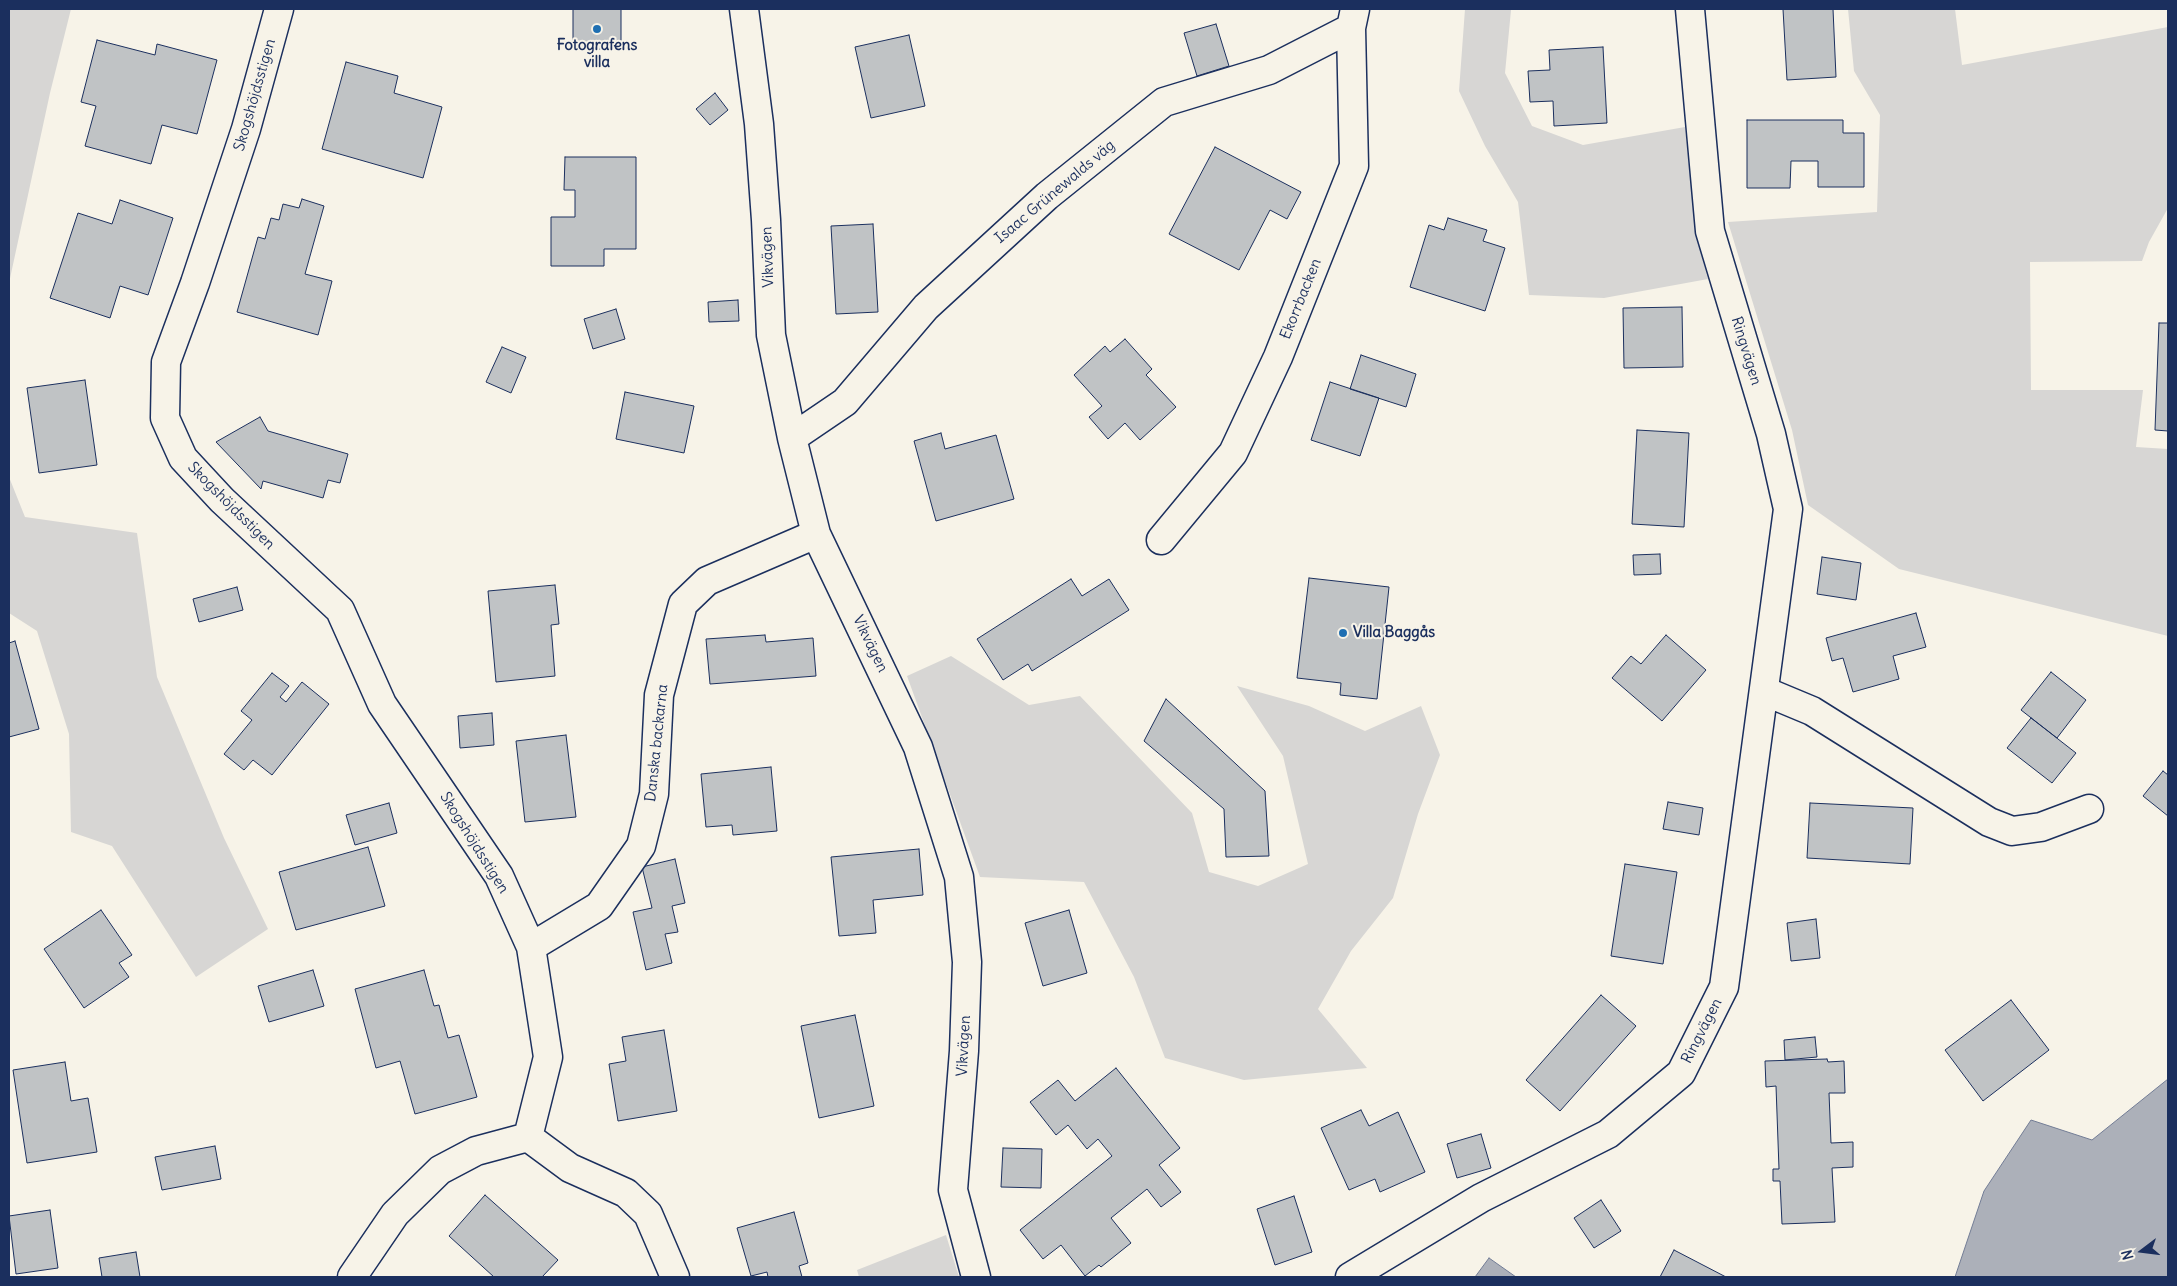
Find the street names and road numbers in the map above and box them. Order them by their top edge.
street label: Skogshöjdsstigen [230,37,280,153]
street label: Isaac Grünewalds väg [991,137,1119,247]
street label: Vikvägen [758,226,778,288]
street label: Ekorrbacken [1277,256,1325,342]
street label: Ringvägen [1727,315,1765,387]
street label: Skogshöjdsstigen [184,459,278,553]
street label: Vikvägen [848,613,892,675]
street label: Danska backarna [642,683,672,803]
street label: Skogshöjdsstigen [436,789,512,897]
street label: Ringvägen [1678,995,1726,1067]
street label: Vikvägen [953,1015,975,1077]

